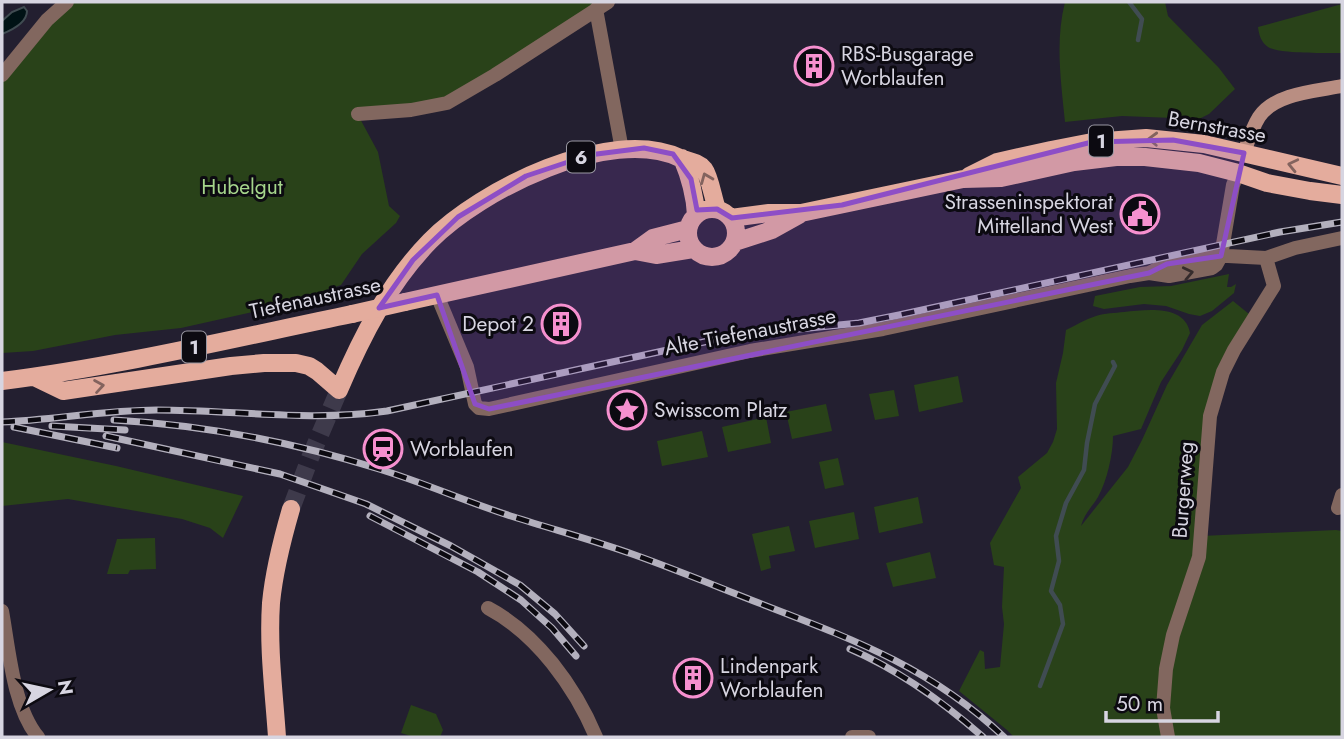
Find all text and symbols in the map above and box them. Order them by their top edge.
place label: RBS-Busgarage Worblaufen [841,39,974,93]
building icon: RBS-Busgarage Worblaufen [793,45,835,87]
street label: Bernstrasse [1165,104,1269,150]
road number: 1 [1089,125,1113,156]
one-way arrow [1147,132,1158,147]
road number: 6 [567,141,595,172]
one-way arrow [1287,159,1299,173]
park label: Hubelgut [201,172,283,202]
one-way arrow [700,172,714,184]
place label: Strasseninspektorat Mittelland West [945,187,1113,241]
public building icon: Strasseninspektorat Mittelland West [1119,193,1161,235]
one-way arrow [1182,267,1194,282]
street label: Tiefenaustrasse [247,269,384,327]
street label: Alte Tiefenaustrasse [662,301,839,363]
building icon: Depot 2 [540,303,582,345]
place label: Depot 2 [462,309,534,339]
road number: 1 [182,332,206,362]
one-way arrow [93,379,105,394]
place icon: Swisscom Platz [606,389,648,431]
place label: Swisscom Platz [654,395,788,425]
station icon: Worblaufen [362,428,404,470]
place label: Worblaufen [410,434,514,464]
street label: Burgerweg [1165,441,1201,539]
place label: Lindenpark Worblaufen [720,651,824,705]
north arrow [14,655,84,725]
building icon: Lindenpark Worblaufen [672,657,714,699]
text: N [51,678,80,697]
scale bar [1106,680,1218,724]
text: 50 m [1116,689,1163,719]

